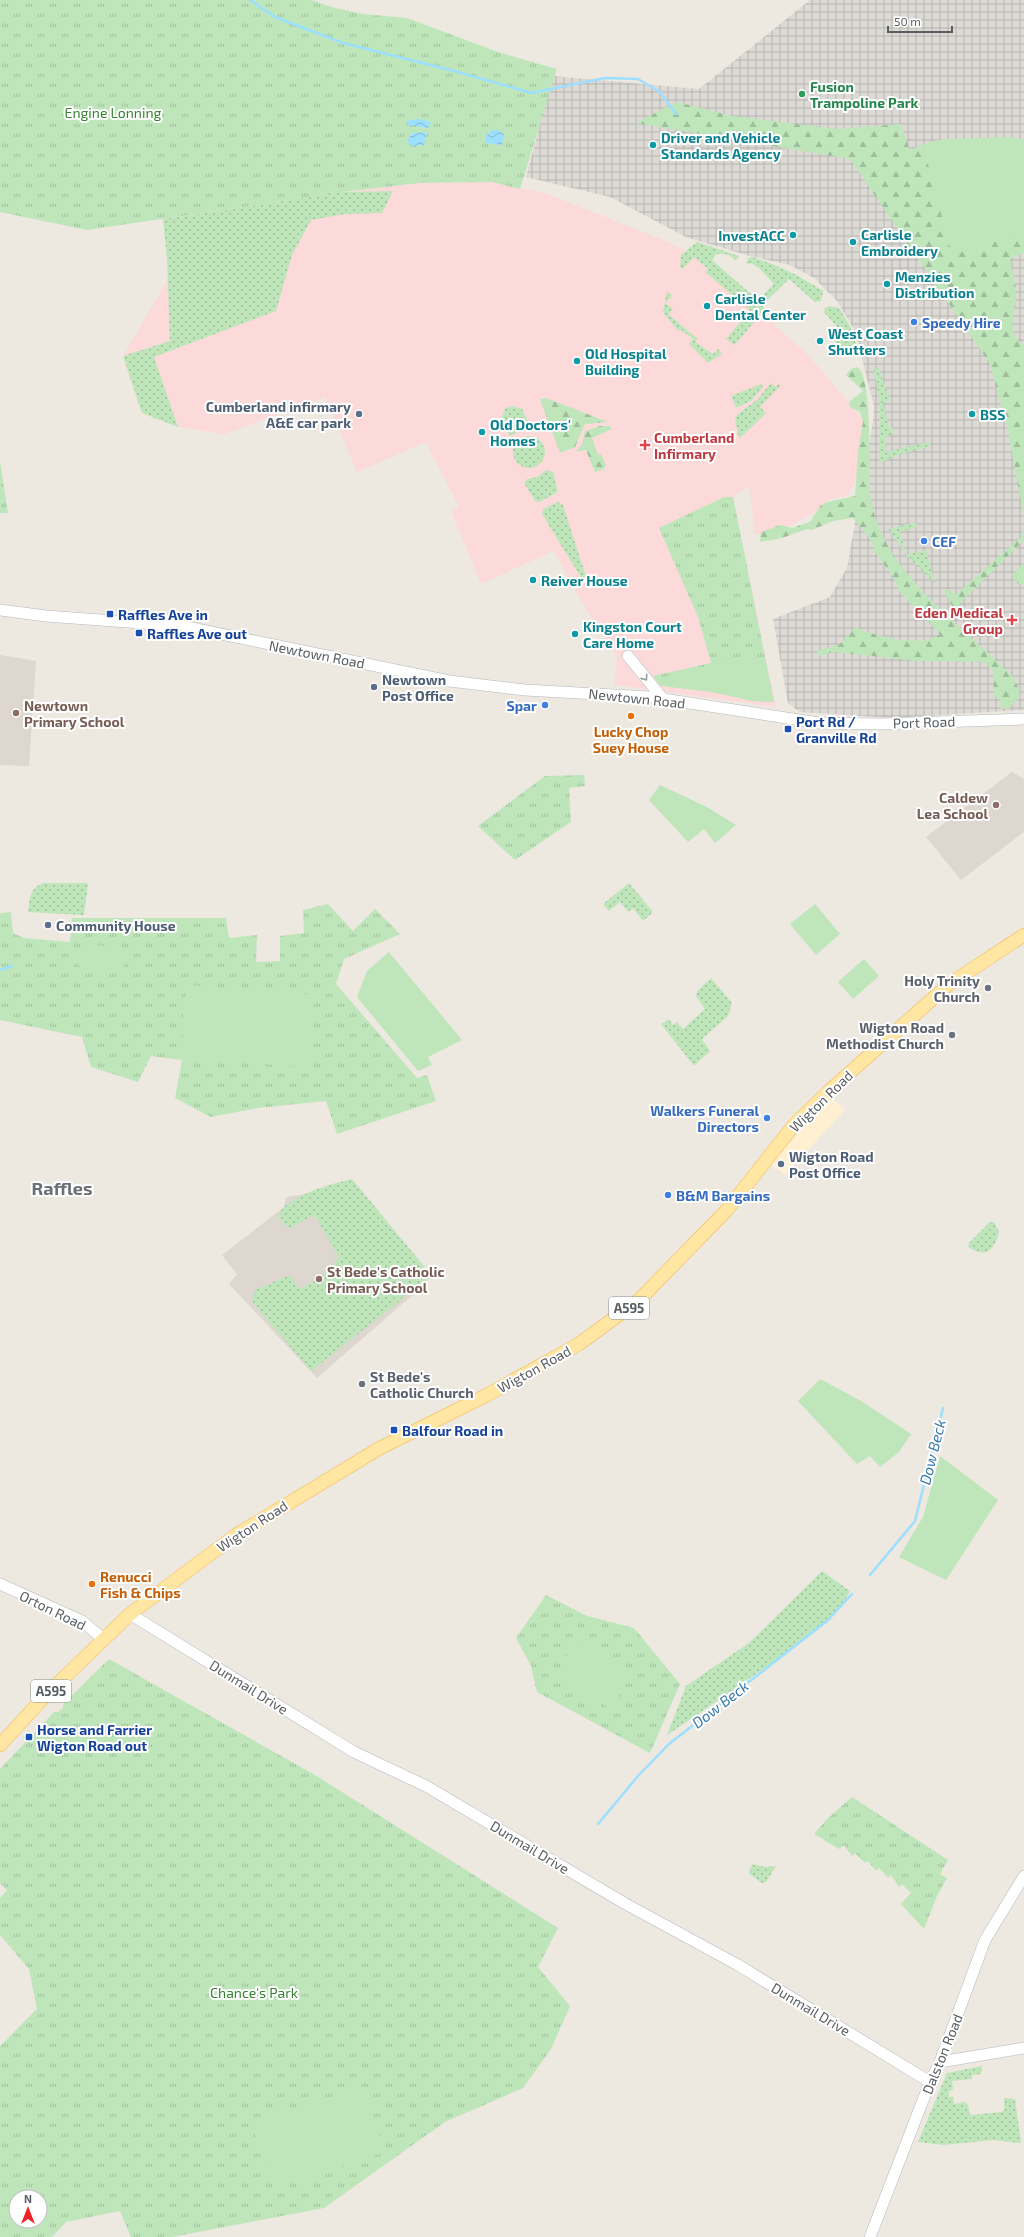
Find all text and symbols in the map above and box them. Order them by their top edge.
scale bar [888,8,952,34]
text: 50 m [894,14,921,28]
place label: Fusion Trampoline Park [810,78,919,111]
marker: Fusion Trampoline Park [797,89,807,99]
park label: Engine Lonning [65,104,162,121]
place label: Driver and Vehicle Standards Agency [661,129,781,162]
marker: Driver and Vehicle Standards Agency [648,140,658,150]
place label: Carlisle Embroidery [861,226,938,259]
place label: InvestACC [718,227,785,244]
marker: InvestACC [788,230,798,240]
marker: Carlisle Embroidery [848,237,858,247]
place label: Menzies Distribution [895,268,974,301]
marker: Menzies Distribution [882,279,892,289]
place label: Carlisle Dental Center [715,290,806,323]
marker: Carlisle Dental Center [702,301,712,311]
place label: Speedy Hire [922,314,1001,331]
marker: Speedy Hire [909,317,919,327]
place label: West Coast Shutters [828,325,903,358]
marker: West Coast Shutters [815,336,825,346]
place label: Old Hospital Building [585,345,667,378]
marker: Old Hospital Building [572,356,582,366]
place label: Cumberland infirmary A&E car park [206,398,351,431]
place label: BSS [980,406,1005,423]
marker: Cumberland infirmary A&E car park [354,409,364,419]
marker: BSS [967,409,977,419]
place label: Old Doctors' Homes [490,416,571,449]
marker: Old Doctors' Homes [477,427,487,437]
place label: Cumberland Infirmary [654,429,734,462]
marker: Cumberland Infirmary [639,439,651,451]
place label: CEF [932,533,956,550]
marker: CEF [919,536,929,546]
place label: Reiver House [541,572,628,589]
marker: Reiver House [528,575,538,585]
place label: Eden Medical Group [915,604,1003,637]
place label: Raffles Ave in [118,606,208,623]
marker: Raffles Ave in [105,609,115,619]
marker: Eden Medical Group [1006,614,1018,626]
place label: Kingston Court Care Home [583,618,682,651]
place label: Raffles Ave out [147,625,247,642]
marker: Raffles Ave out [134,628,144,638]
marker: Kingston Court Care Home [570,629,580,639]
street label: Newtown Road [268,636,366,672]
place label: Newtown Post Office [382,671,454,704]
one-way arrow [640,674,648,681]
marker: Newtown Post Office [369,682,379,692]
street label: Newtown Road [588,684,686,712]
place label: Newtown Primary School [24,697,125,730]
place label: Spar [506,697,537,714]
marker: Spar [540,700,550,710]
marker: Newtown Primary School [11,708,21,718]
marker: Lucky Chop Suey House [626,711,636,721]
street label: Port Road [892,712,956,732]
place label: Port Rd / Granville Rd [796,713,877,746]
place label: Lucky Chop Suey House [593,723,669,756]
marker: Port Rd / Granville Rd [783,724,793,734]
place label: Caldew Lea School [917,789,988,822]
marker: Caldew Lea School [991,800,1001,810]
place label: Community House [56,917,176,934]
marker: Community House [43,920,53,930]
place label: Holy Trinity Church [904,972,980,1005]
marker: Holy Trinity Church [983,983,993,993]
place label: Wigton Road Methodist Church [826,1019,944,1052]
marker: Wigton Road Methodist Church [947,1030,957,1040]
street label: Wigton Road [786,1067,856,1135]
place label: Walkers Funeral Directors [650,1102,759,1135]
marker: Walkers Funeral Directors [762,1113,772,1123]
place label: Wigton Road Post Office [789,1148,874,1181]
marker: Wigton Road Post Office [776,1159,786,1169]
district label: Raffles [32,1177,92,1199]
place label: B&M Bargains [676,1187,770,1204]
marker: B&M Bargains [663,1190,673,1200]
place label: St Bede's Catholic Primary School [327,1263,445,1296]
marker: St Bede's Catholic Primary School [314,1274,324,1284]
road number: A595 [609,1297,649,1319]
street label: Wigton Road [494,1342,574,1396]
place label: St Bede's Catholic Church [370,1368,474,1401]
marker: St Bede's Catholic Church [357,1379,367,1389]
water label: Dow Beck [915,1417,949,1487]
place label: Balfour Road in [402,1422,503,1439]
marker: Balfour Road in [389,1425,399,1435]
street label: Wigton Road [213,1497,291,1555]
place label: Renucci Fish & Chips [100,1568,181,1601]
marker: Renucci Fish & Chips [87,1579,97,1589]
street label: Orton Road [17,1587,89,1633]
street label: Dunmail Drive [207,1656,291,1718]
water label: Dow Beck [688,1676,752,1732]
road number: A595 [31,1680,71,1702]
place label: Horse and Farrier Wigton Road out [37,1721,152,1754]
marker: Horse and Farrier Wigton Road out [24,1732,34,1742]
street label: Dunmail Drive [487,1817,573,1877]
street label: Dunmail Drive [768,1979,854,2039]
park label: Chance's Park [210,1984,298,2001]
street label: Dalston Road [918,2011,966,2097]
north arrow [8,2189,48,2229]
text: N [24,2192,32,2205]

